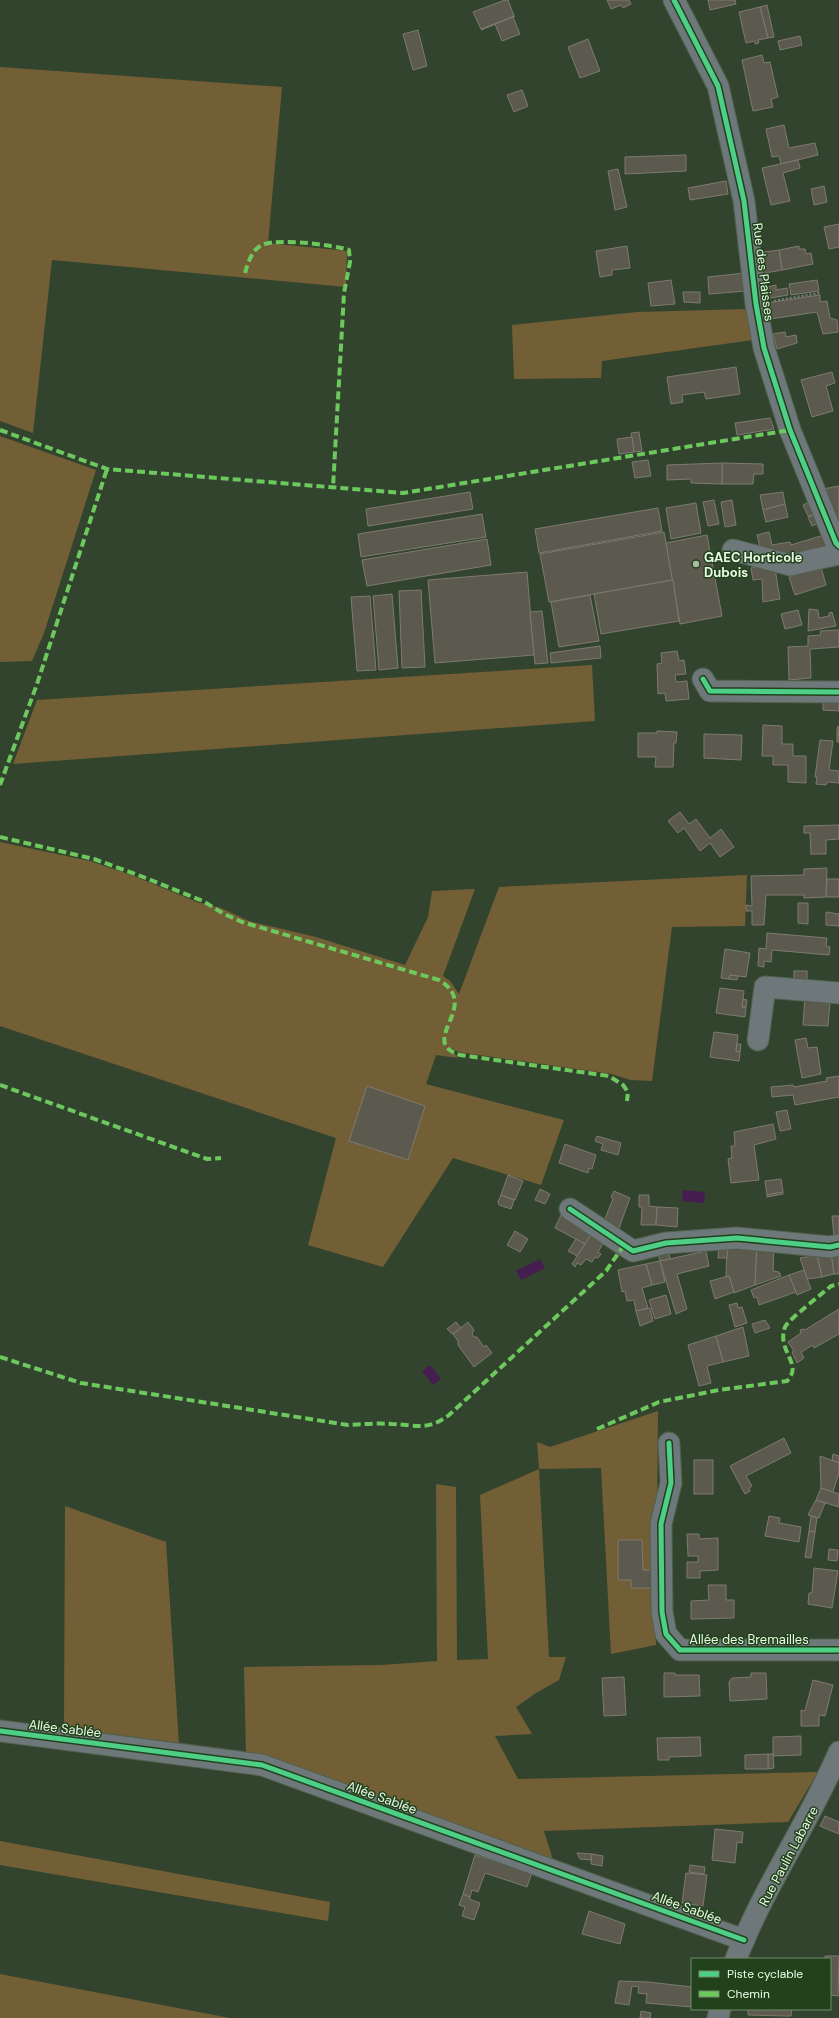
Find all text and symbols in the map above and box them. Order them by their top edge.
street label: Rue des Plaisses [749,222,778,322]
place label: GAEC Horticole Dubois [704,549,803,581]
marker: GAEC Horticole Dubois [691,559,701,569]
street label: Allée des Bremailles [689,1631,809,1648]
street label: Allée Sablée [28,1716,102,1741]
street label: Allée Sablée [345,1777,419,1818]
street label: Rue Paulin Labarre [755,1803,822,1909]
street label: Allée Sablée [650,1887,724,1928]
legend [691,1958,831,2010]
text: Piste cyclable [727,1966,803,1982]
text: Chemin [727,1986,770,2002]

